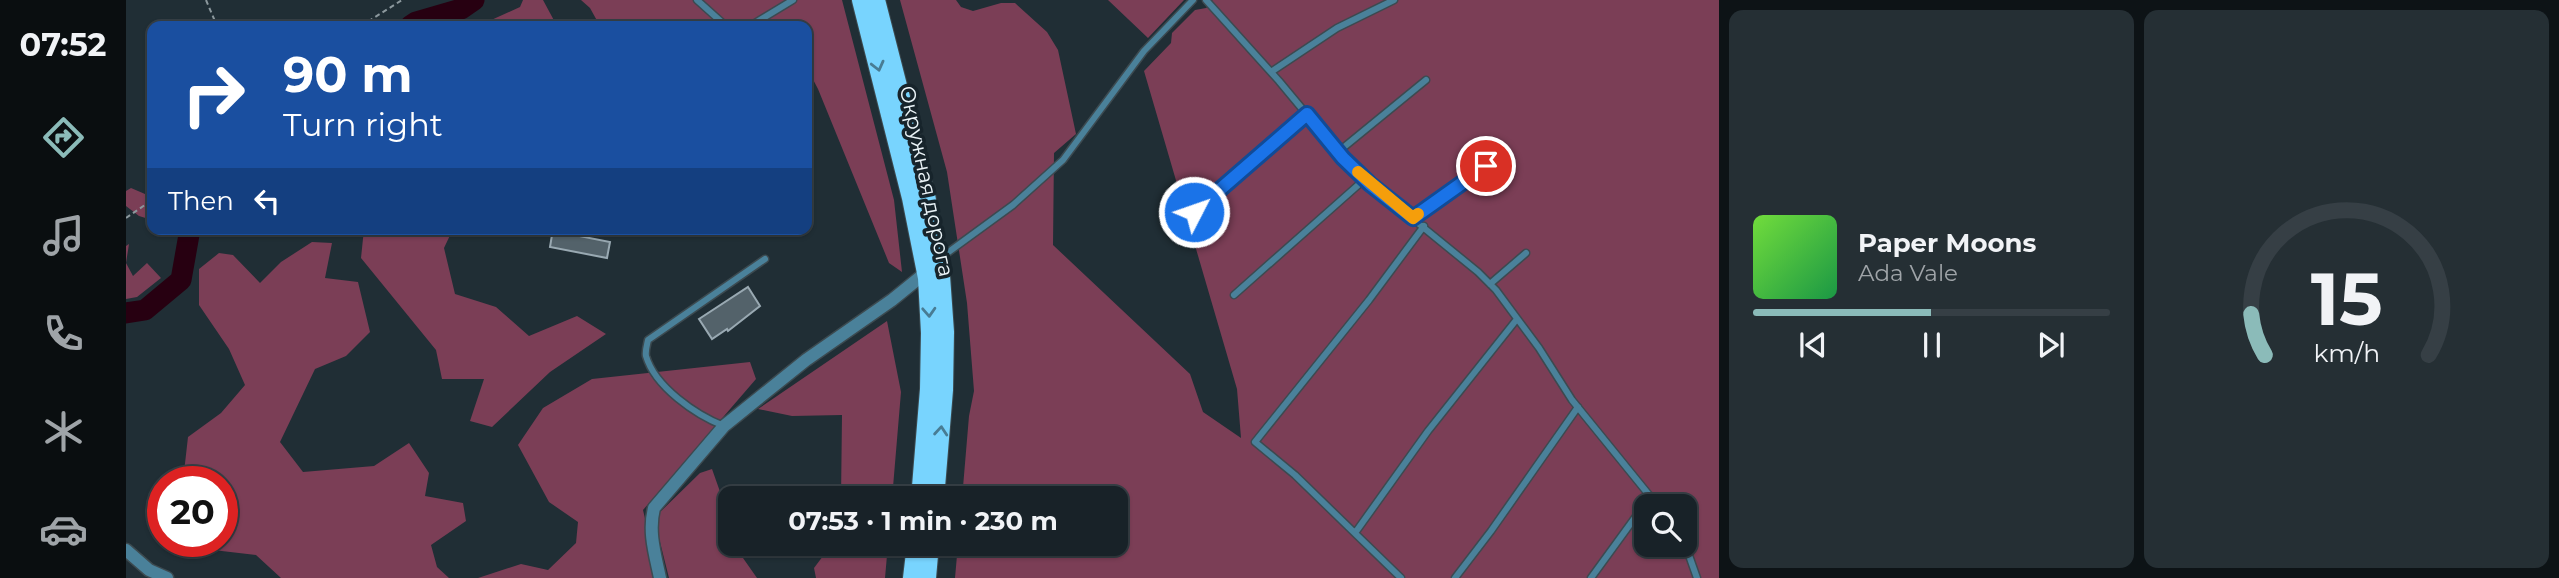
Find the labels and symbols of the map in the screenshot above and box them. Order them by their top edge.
one-way arrow [870,60,884,72]
street label: Окружная дорога [895,83,959,279]
pin [1456,136,1516,196]
position arrow [1157,175,1231,249]
one-way arrow [922,307,937,318]
one-way arrow [933,425,948,436]
speed limit sign: 20 [147,466,238,557]

